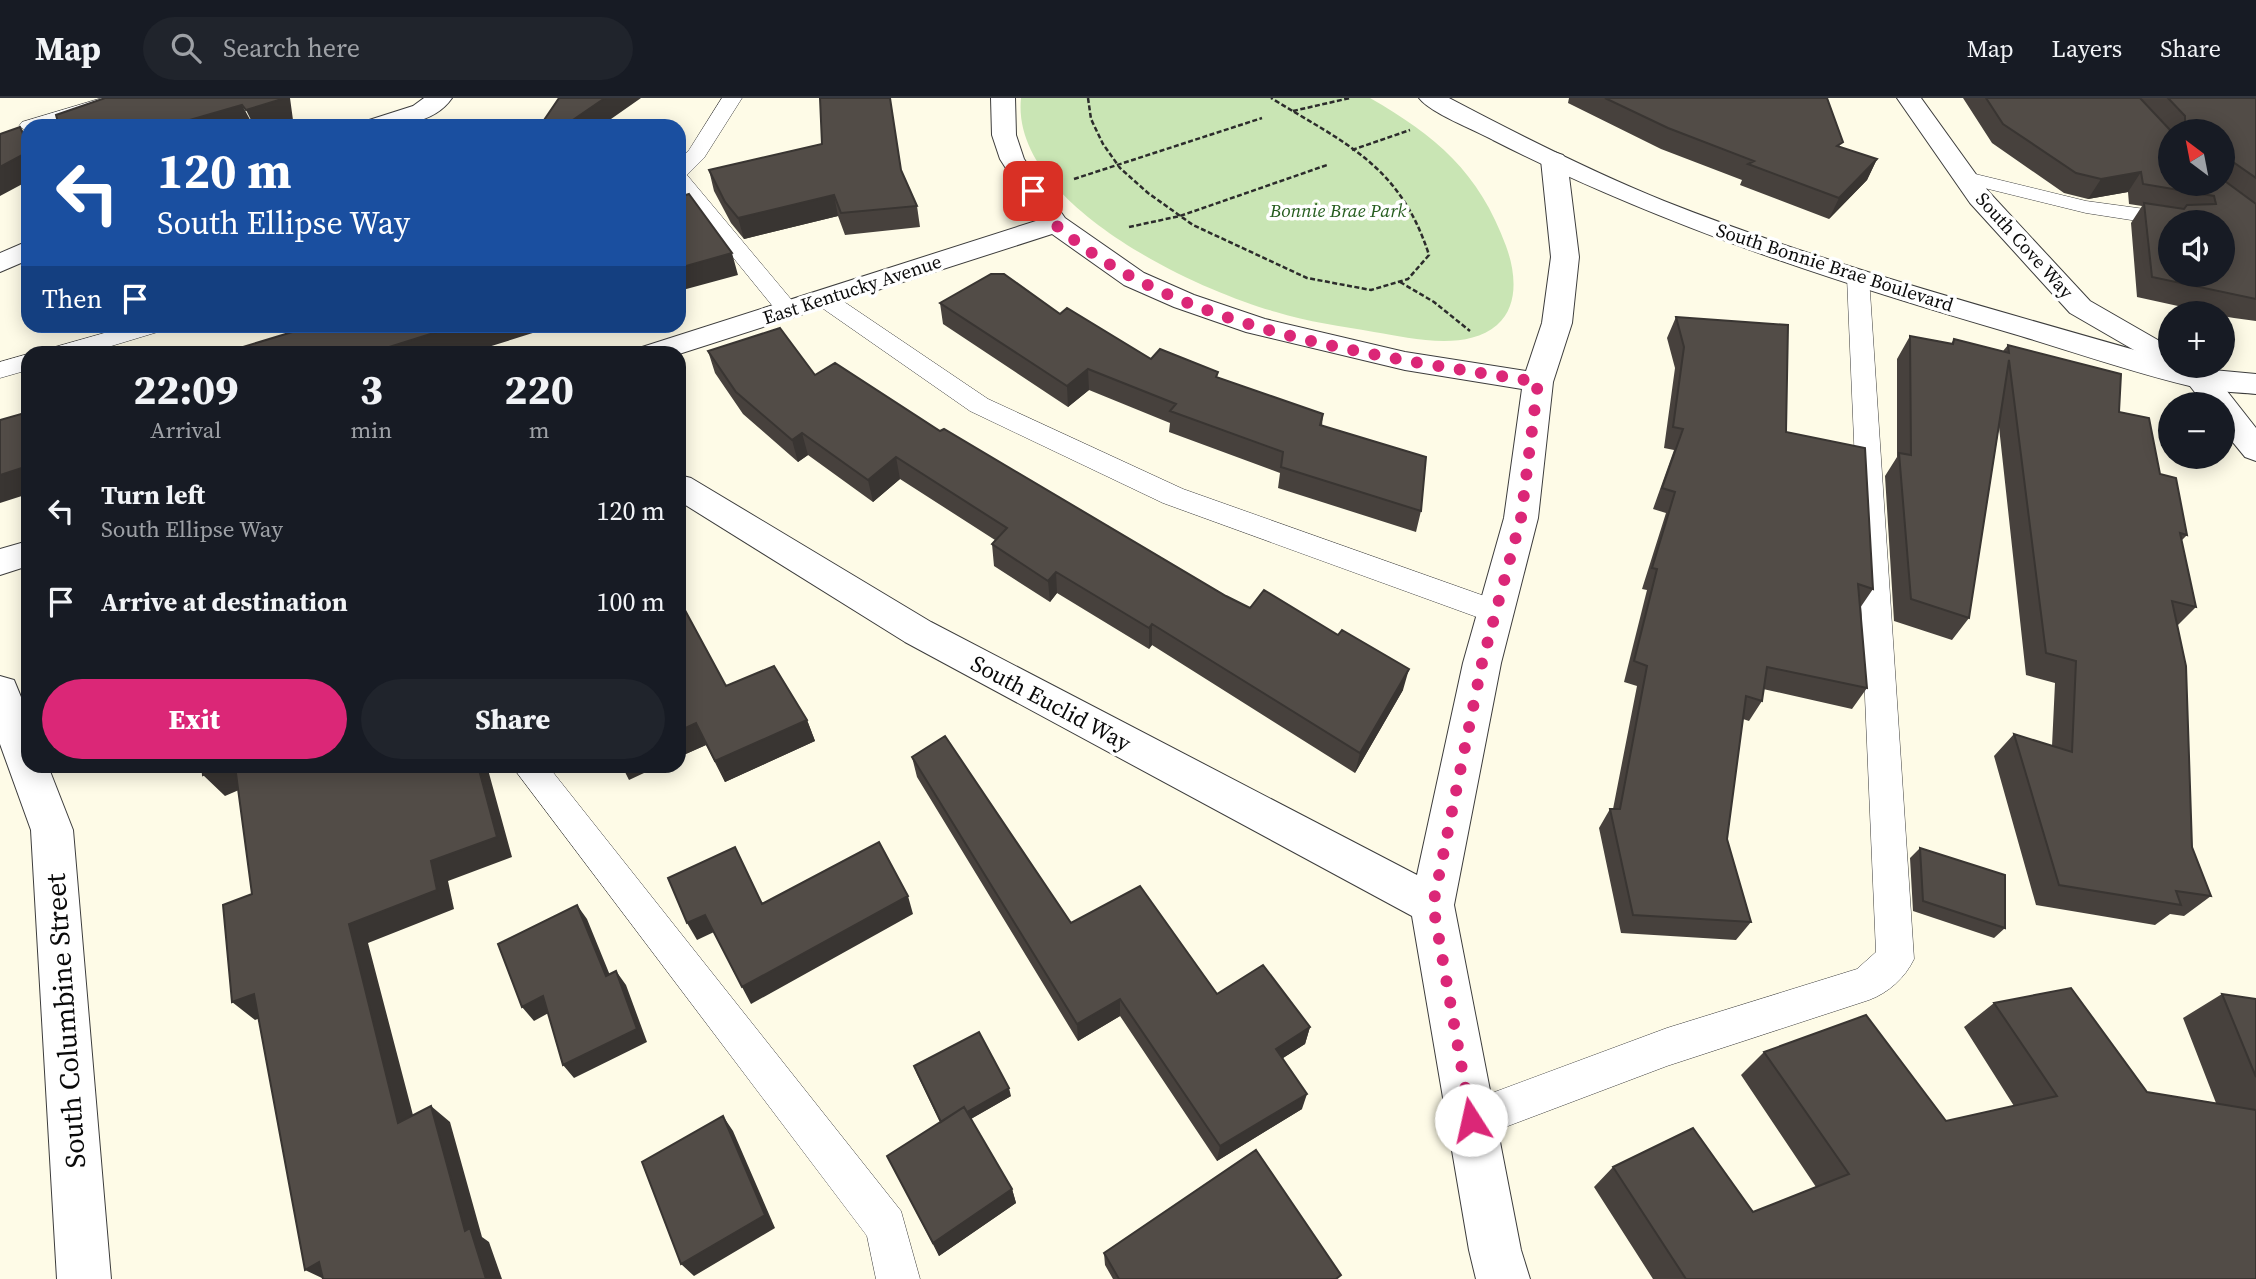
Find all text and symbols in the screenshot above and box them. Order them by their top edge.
search box [143,17,633,80]
text: Map [35,26,101,71]
icon: search [167,29,205,67]
text: Search here [223,30,360,66]
text: Map [1967,32,2014,65]
text: Layers [2052,32,2122,65]
text: Share [2160,32,2221,65]
north arrow [2158,119,2235,196]
map controls [2158,119,2235,469]
text: 120 m [157,137,292,204]
icon: left [42,147,133,238]
pin [1003,161,1063,221]
icon: arrive [1014,172,1052,210]
street label: South Cove Way [1970,186,2080,304]
park label: Bonnie Brae Park [1269,197,1406,223]
text: South Ellipse Way [157,201,410,245]
button: sound [2158,210,2235,287]
street label: South Bonnie Brae Boulevard [1713,216,1957,318]
street label: East Kentucky Avenue [759,248,945,330]
icon: arrive [116,280,154,318]
text: Then [42,281,102,317]
button: + [2158,301,2235,378]
text: 22:09 [133,360,238,418]
text: 3 [360,360,383,418]
text: 220 [504,360,574,418]
button: − [2158,392,2235,469]
text: Arrival [150,414,221,446]
text: min [351,414,392,446]
text: m [529,414,549,446]
text: Turn left [101,477,205,513]
icon: left [42,492,80,530]
text: 120 m [597,493,665,529]
text: South Ellipse Way [101,513,283,545]
icon: arrive [42,583,80,621]
text: Arrive at destination [101,584,348,620]
text: 100 m [597,584,665,620]
street label: South Euclid Way [965,647,1137,759]
button: Exit [42,679,347,759]
button: Share [361,679,665,759]
street label: South Columbine Street [36,872,94,1170]
position arrow [1434,1083,1508,1157]

